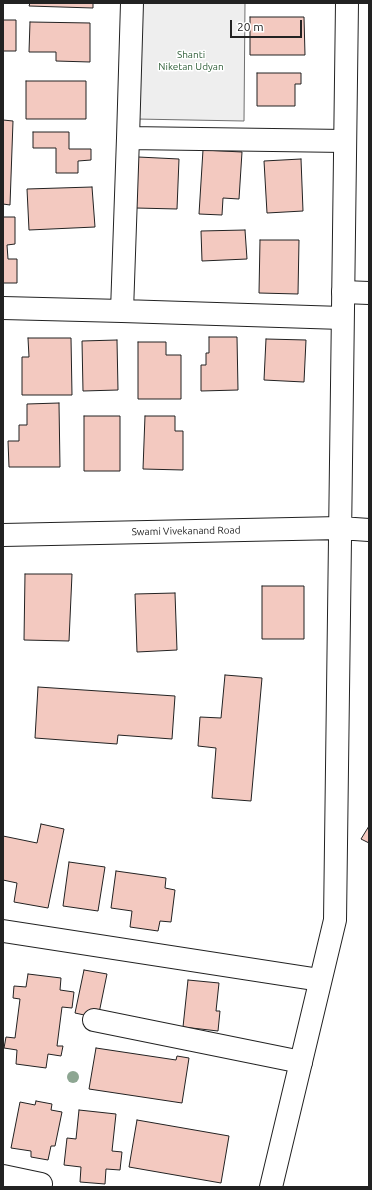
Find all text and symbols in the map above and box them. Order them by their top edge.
scale bar [232,12,304,38]
text: 20 m [237,20,264,33]
park label: Shanti Niketan Udyan [158,49,224,72]
street label: Swami Vivekanand Road [131,524,241,538]

